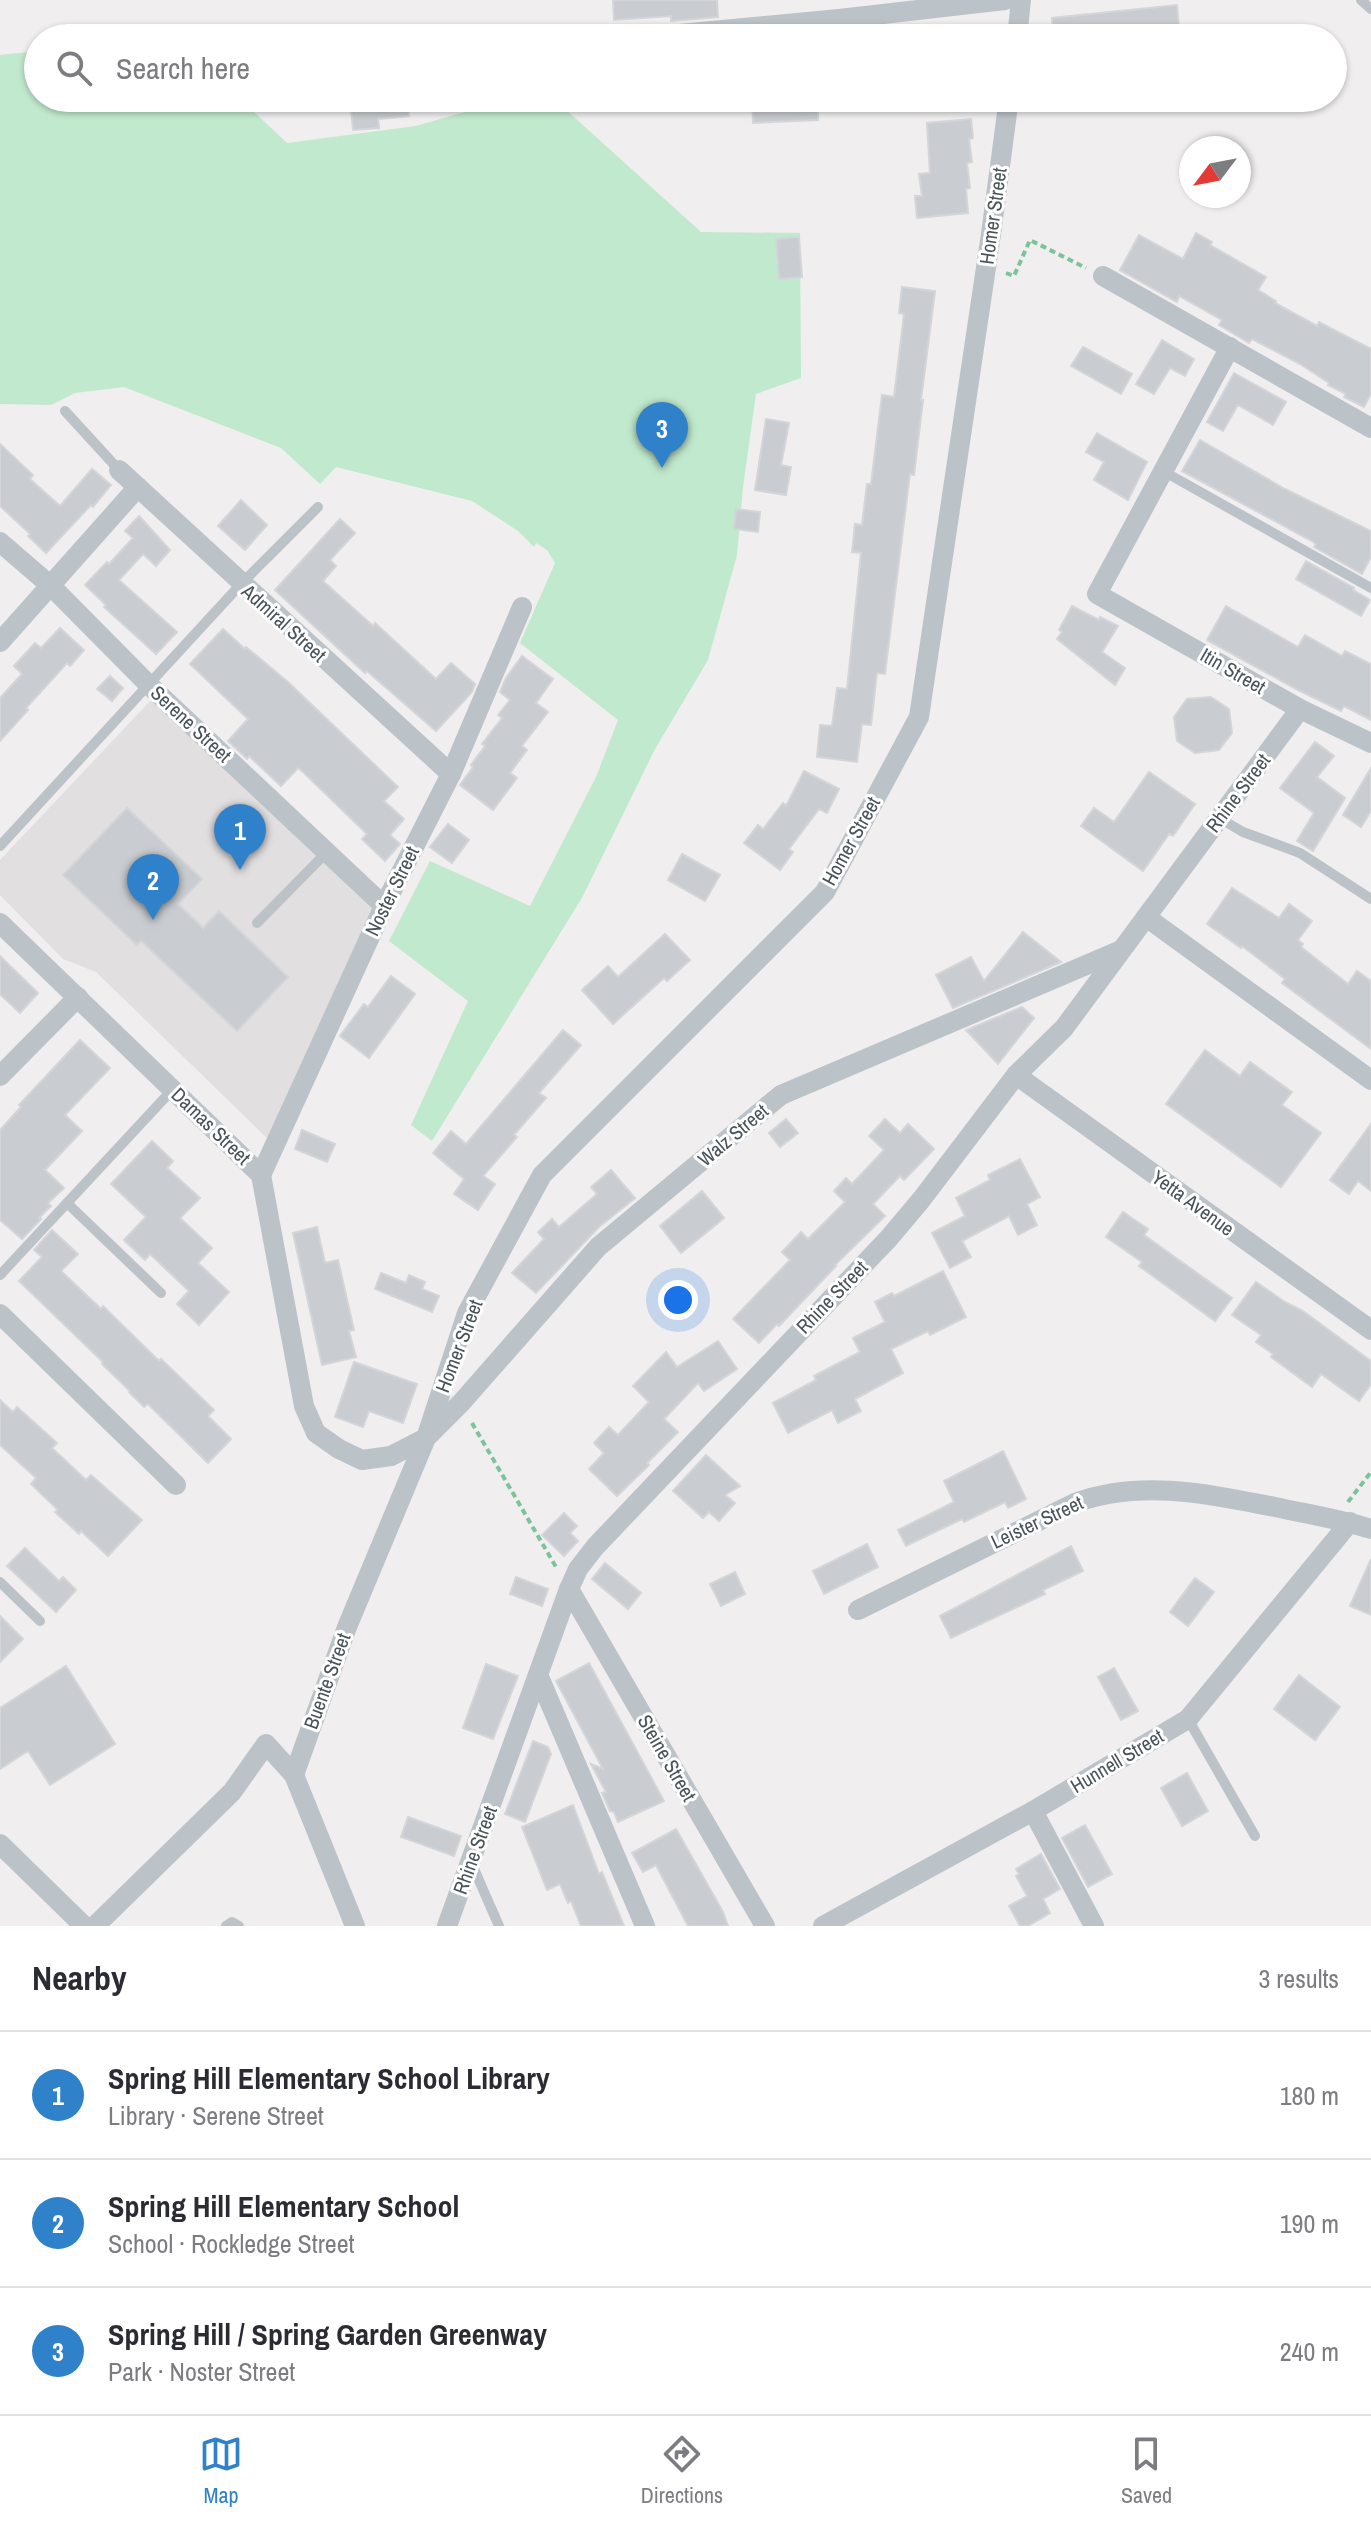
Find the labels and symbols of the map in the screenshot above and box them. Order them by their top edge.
north arrow [1179,136,1251,208]
street label: Homer Street [972,165,1013,266]
pin: 3 [636,402,688,468]
street label: Admiral Street [236,577,333,668]
street label: Itin Street [1196,641,1271,700]
street label: Serene Street [145,679,238,768]
street label: Rhine Street [1199,747,1276,838]
street label: Homer Street [815,791,886,890]
pin: 1 [214,804,266,870]
street label: Noster Street [358,841,425,940]
pin: 2 [127,854,179,920]
street label: Damas Street [166,1081,257,1170]
street label: Walz Street [692,1097,774,1172]
street label: Yetta Avenue [1147,1163,1240,1242]
street label: Rhine Street [790,1254,874,1339]
your location [658,1280,698,1320]
street label: Homer Street [428,1295,489,1396]
street label: Leister Street [986,1488,1088,1555]
street label: Buente Street [297,1629,357,1733]
street label: Steine Street [632,1710,703,1806]
street label: Hunnell Street [1065,1722,1169,1799]
street label: Rhine Street [446,1802,503,1898]

